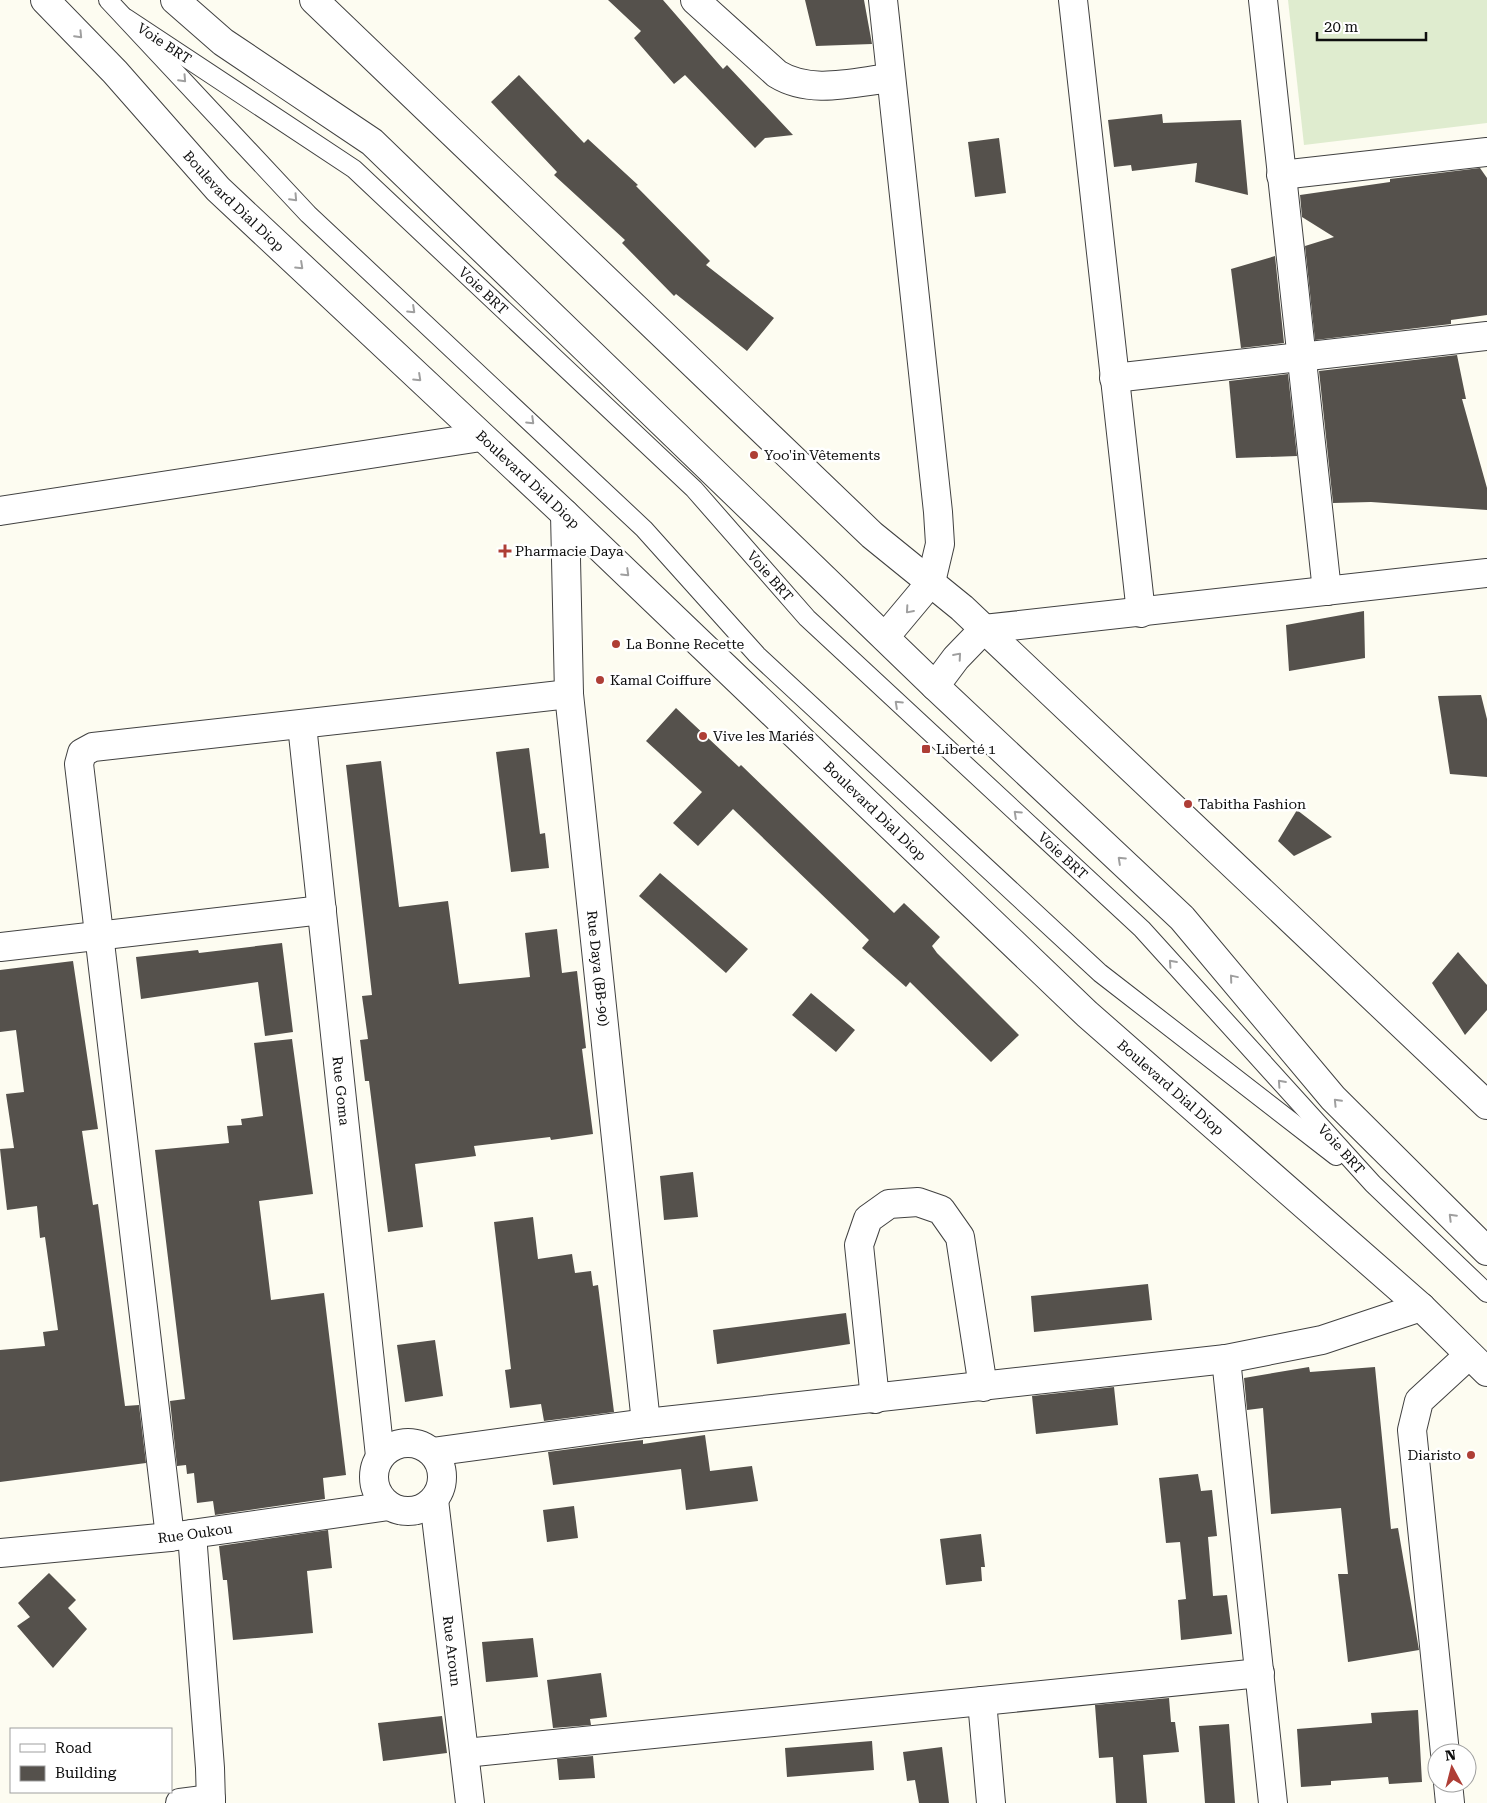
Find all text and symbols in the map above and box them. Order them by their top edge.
scale bar [1317,10,1426,42]
text: 20 m [1324,18,1359,36]
street label: Voie BRT [134,20,194,67]
one-way arrow [73,29,82,38]
one-way arrow [177,74,186,83]
street label: Boulevard Dial Diop [180,147,288,255]
one-way arrow [288,193,297,202]
one-way arrow [294,260,303,269]
street label: Voie BRT [455,264,511,318]
one-way arrow [406,304,415,313]
one-way arrow [412,372,421,381]
one-way arrow [525,415,534,424]
street label: Boulevard Dial Diop [473,427,583,532]
place label: Yoo'in Vêtements [764,447,880,463]
marker: Yoo'in Vêtements [748,449,760,461]
place label: Pharmacie Daya [515,543,624,559]
marker: Pharmacie Daya [499,545,511,557]
street label: Voie BRT [744,548,796,604]
one-way arrow [620,567,629,576]
one-way arrow [906,605,915,614]
place label: La Bonne Recette [626,636,744,652]
marker: La Bonne Recette [610,638,622,650]
one-way arrow [952,653,961,662]
place label: Kamal Coiffure [610,672,712,688]
marker: Kamal Coiffure [594,674,606,686]
one-way arrow [894,701,903,710]
place label: Vive les Mariés [713,728,814,744]
marker: Vive les Mariés [697,730,709,742]
place label: Liberté 1 [936,741,996,757]
marker: Liberté 1 [920,743,932,755]
street label: Boulevard Dial Diop [820,758,930,864]
place label: Tabitha Fashion [1198,796,1306,812]
marker: Tabitha Fashion [1182,798,1194,810]
one-way arrow [1013,811,1022,820]
street label: Voie BRT [1035,829,1091,882]
one-way arrow [1117,857,1126,866]
street label: Rue Daya (BB-90) [584,910,612,1027]
one-way arrow [1169,959,1178,968]
one-way arrow [1230,975,1238,984]
street label: Boulevard Dial Diop [1114,1037,1227,1138]
street label: Rue Goma [329,1055,353,1127]
one-way arrow [1278,1080,1287,1089]
one-way arrow [1334,1099,1343,1108]
street label: Voie BRT [1315,1121,1368,1177]
one-way arrow [1449,1214,1458,1223]
place label: Diaristo [1408,1447,1461,1463]
marker: Diaristo [1465,1449,1477,1461]
street label: Rue Oukou [157,1520,234,1546]
street label: Rue Aroun [440,1615,464,1687]
legend [10,1728,172,1793]
text: Road [55,1739,92,1757]
north arrow [1427,1743,1477,1793]
text: N [1444,1746,1457,1764]
text: Building [55,1764,117,1782]

